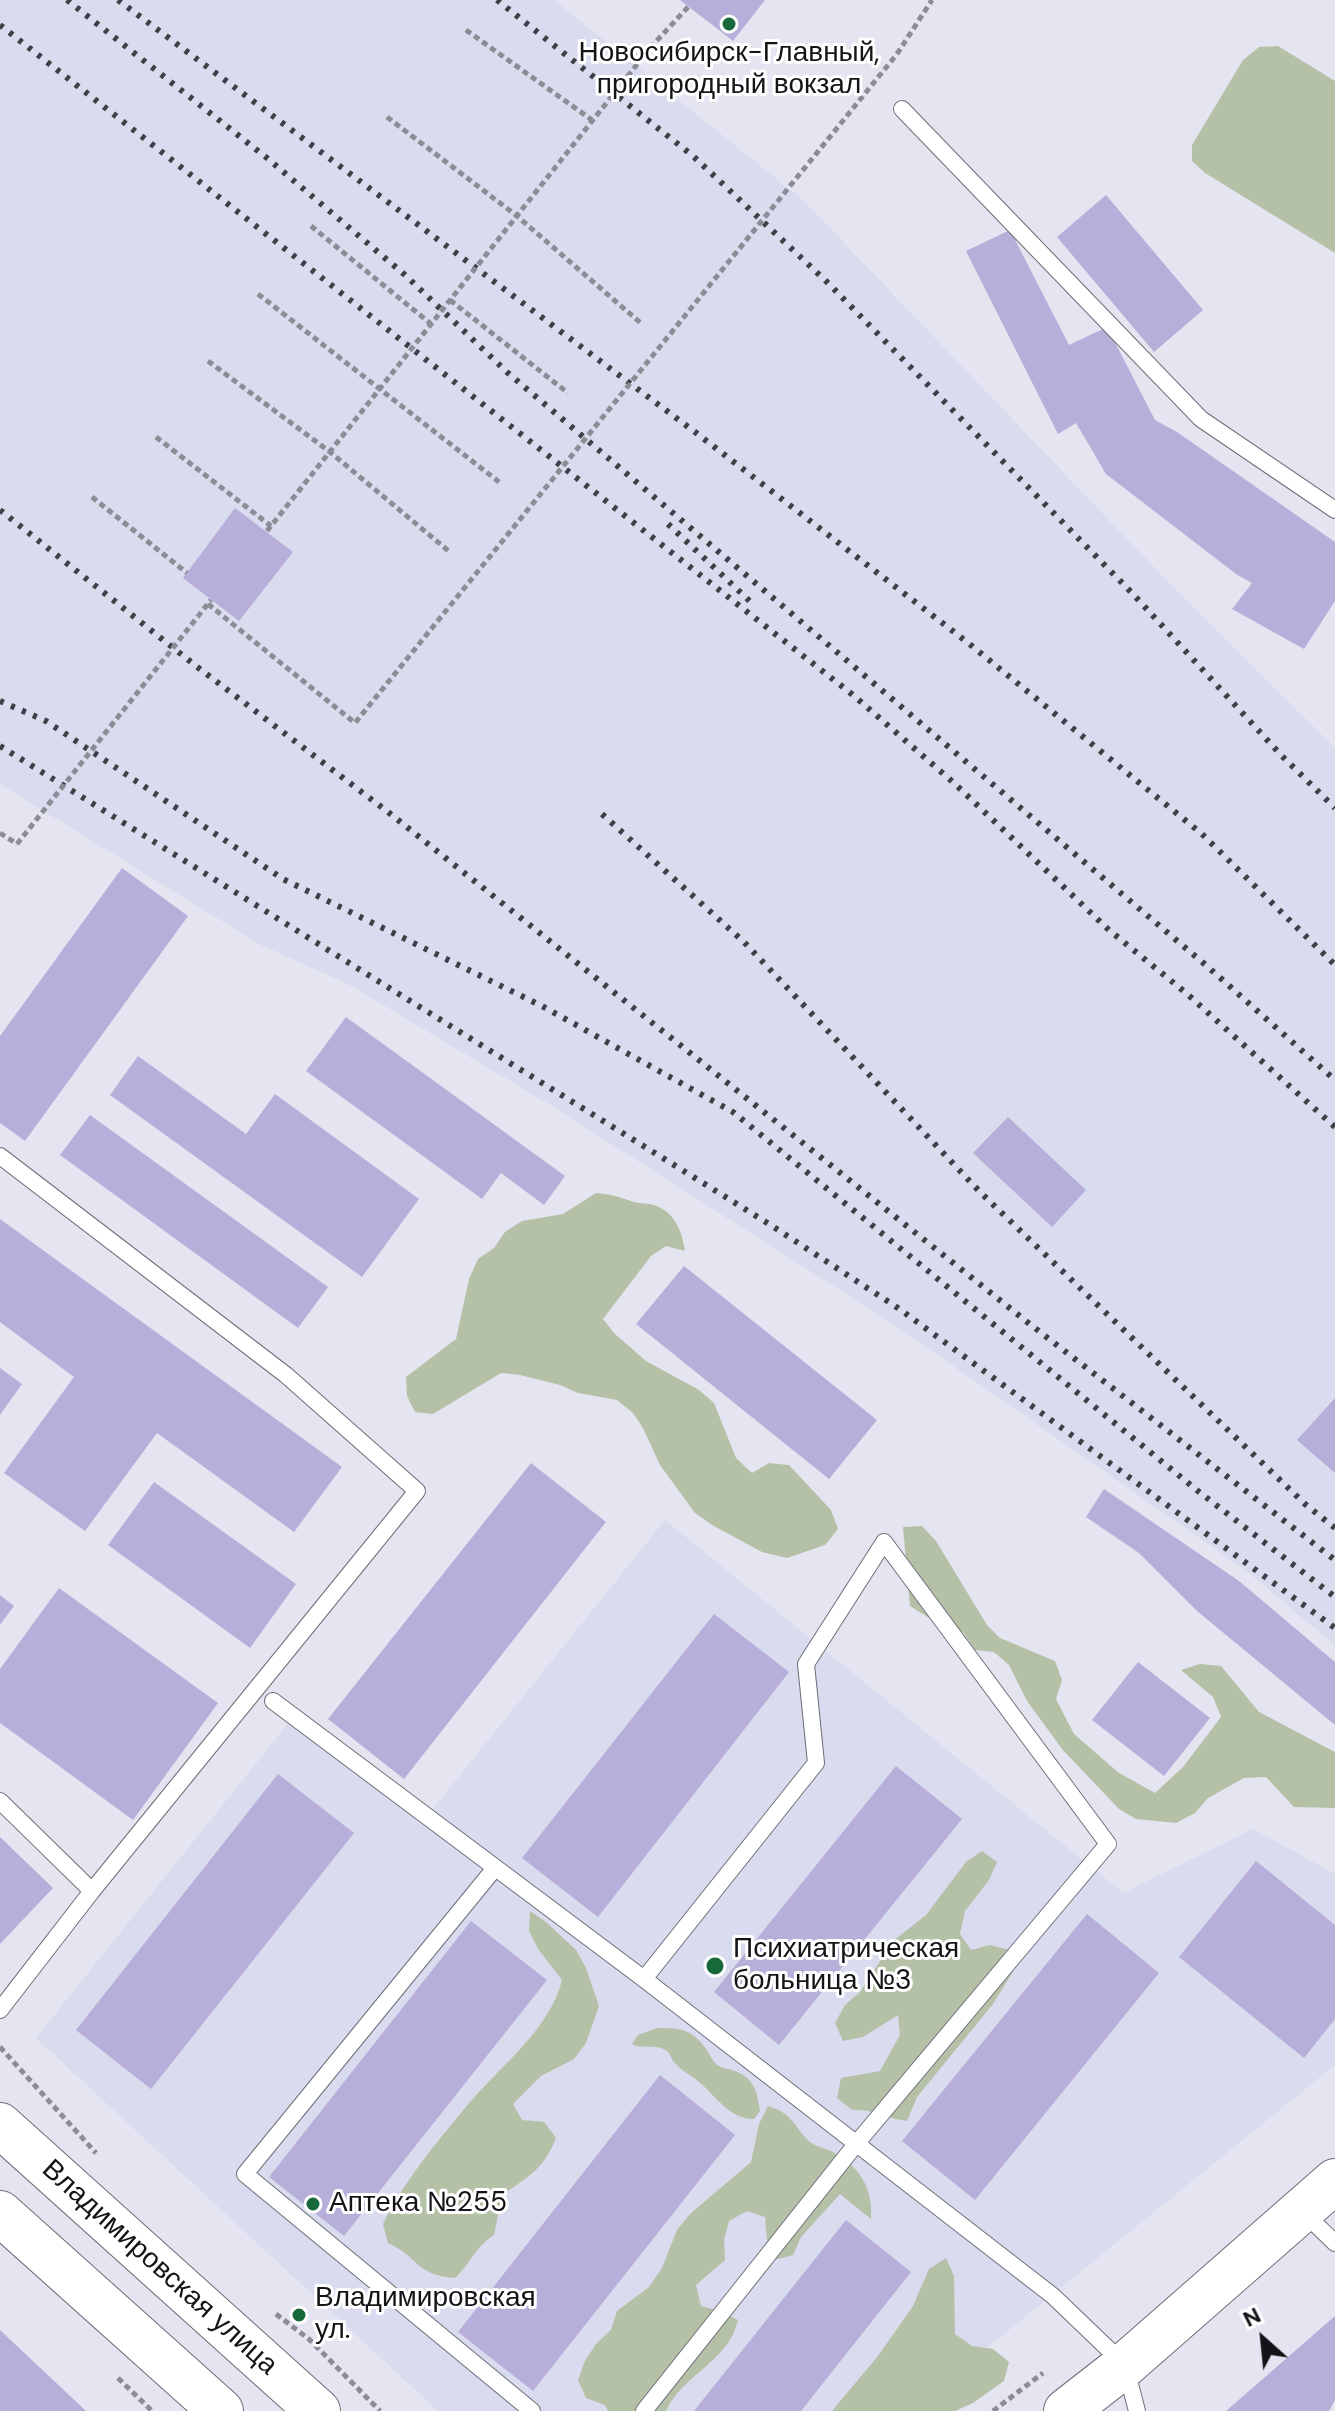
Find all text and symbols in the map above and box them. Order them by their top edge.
marker: Новосибирск-Главный, пригородный вокзал [720,15,738,33]
place label: Новосибирск-Главный, пригородный вокзал [579,37,879,103]
place label: Психиатрическая больница №3 [733,1933,959,1999]
marker: Психиатрическая больница №3 [704,1955,726,1977]
street label: Владимировская улица [34,2153,284,2383]
place label: Аптека №255 [329,2187,507,2221]
marker: Аптека №255 [304,2195,322,2213]
place label: Владимировская ул. [315,2282,536,2348]
north arrow [1223,2299,1303,2379]
text: N [1238,2301,1266,2334]
marker: Владимировская ул. [290,2306,308,2324]

